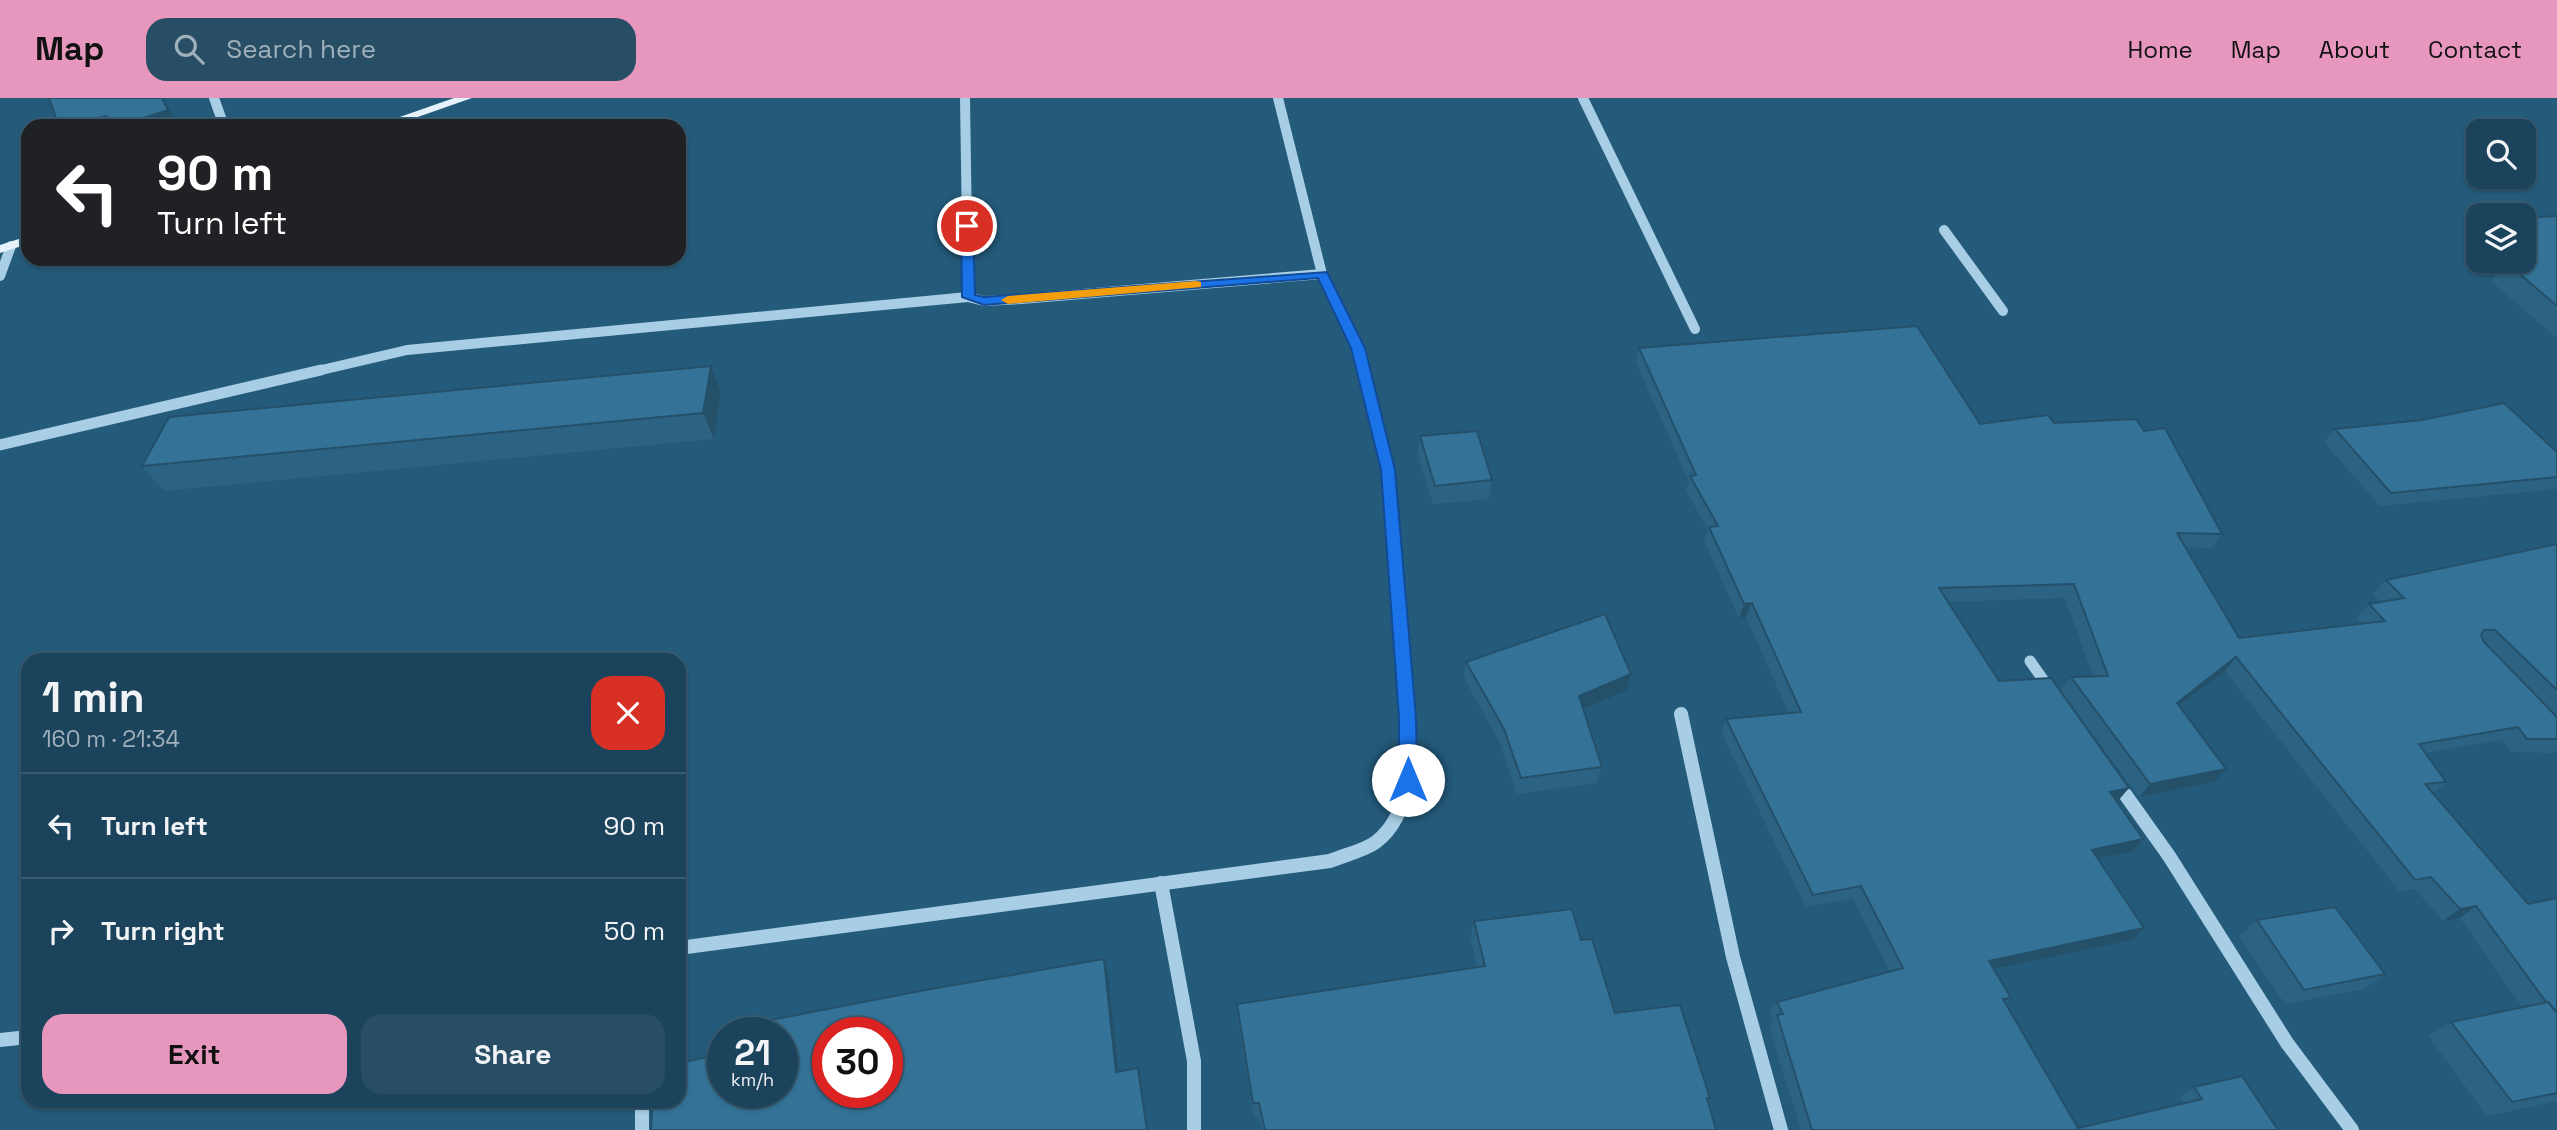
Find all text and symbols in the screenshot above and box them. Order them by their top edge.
search box [146,18,636,81]
text: Map [35,28,104,70]
icon: search [170,30,208,68]
text: Search here [226,32,376,66]
text: Home [2127,34,2193,65]
text: Map [2231,34,2281,65]
text: About [2319,34,2390,65]
text: Contact [2428,34,2522,65]
map controls [2466,119,2536,273]
button: search [2466,119,2536,189]
text: 90 m [157,142,273,204]
icon: left [42,147,133,238]
pin [937,196,997,256]
text: Turn left [157,203,287,243]
button: layers [2466,203,2536,273]
icon: arrive [948,207,986,245]
text: 1 min [42,671,145,724]
button: close [591,676,665,750]
text: 160 m · 21:34 [42,724,180,754]
position arrow [1371,743,1445,817]
icon: left [42,807,80,845]
text: Turn left [101,809,208,843]
text: 90 m [603,809,665,843]
icon: right [42,912,80,950]
text: Turn right [101,914,225,948]
text: 50 m [604,914,665,948]
button: Exit [42,1014,347,1094]
button: Share [361,1014,665,1094]
speed limit sign: 30 [812,1017,903,1108]
text: 21 [734,1031,771,1075]
text: km/h [731,1068,774,1091]

